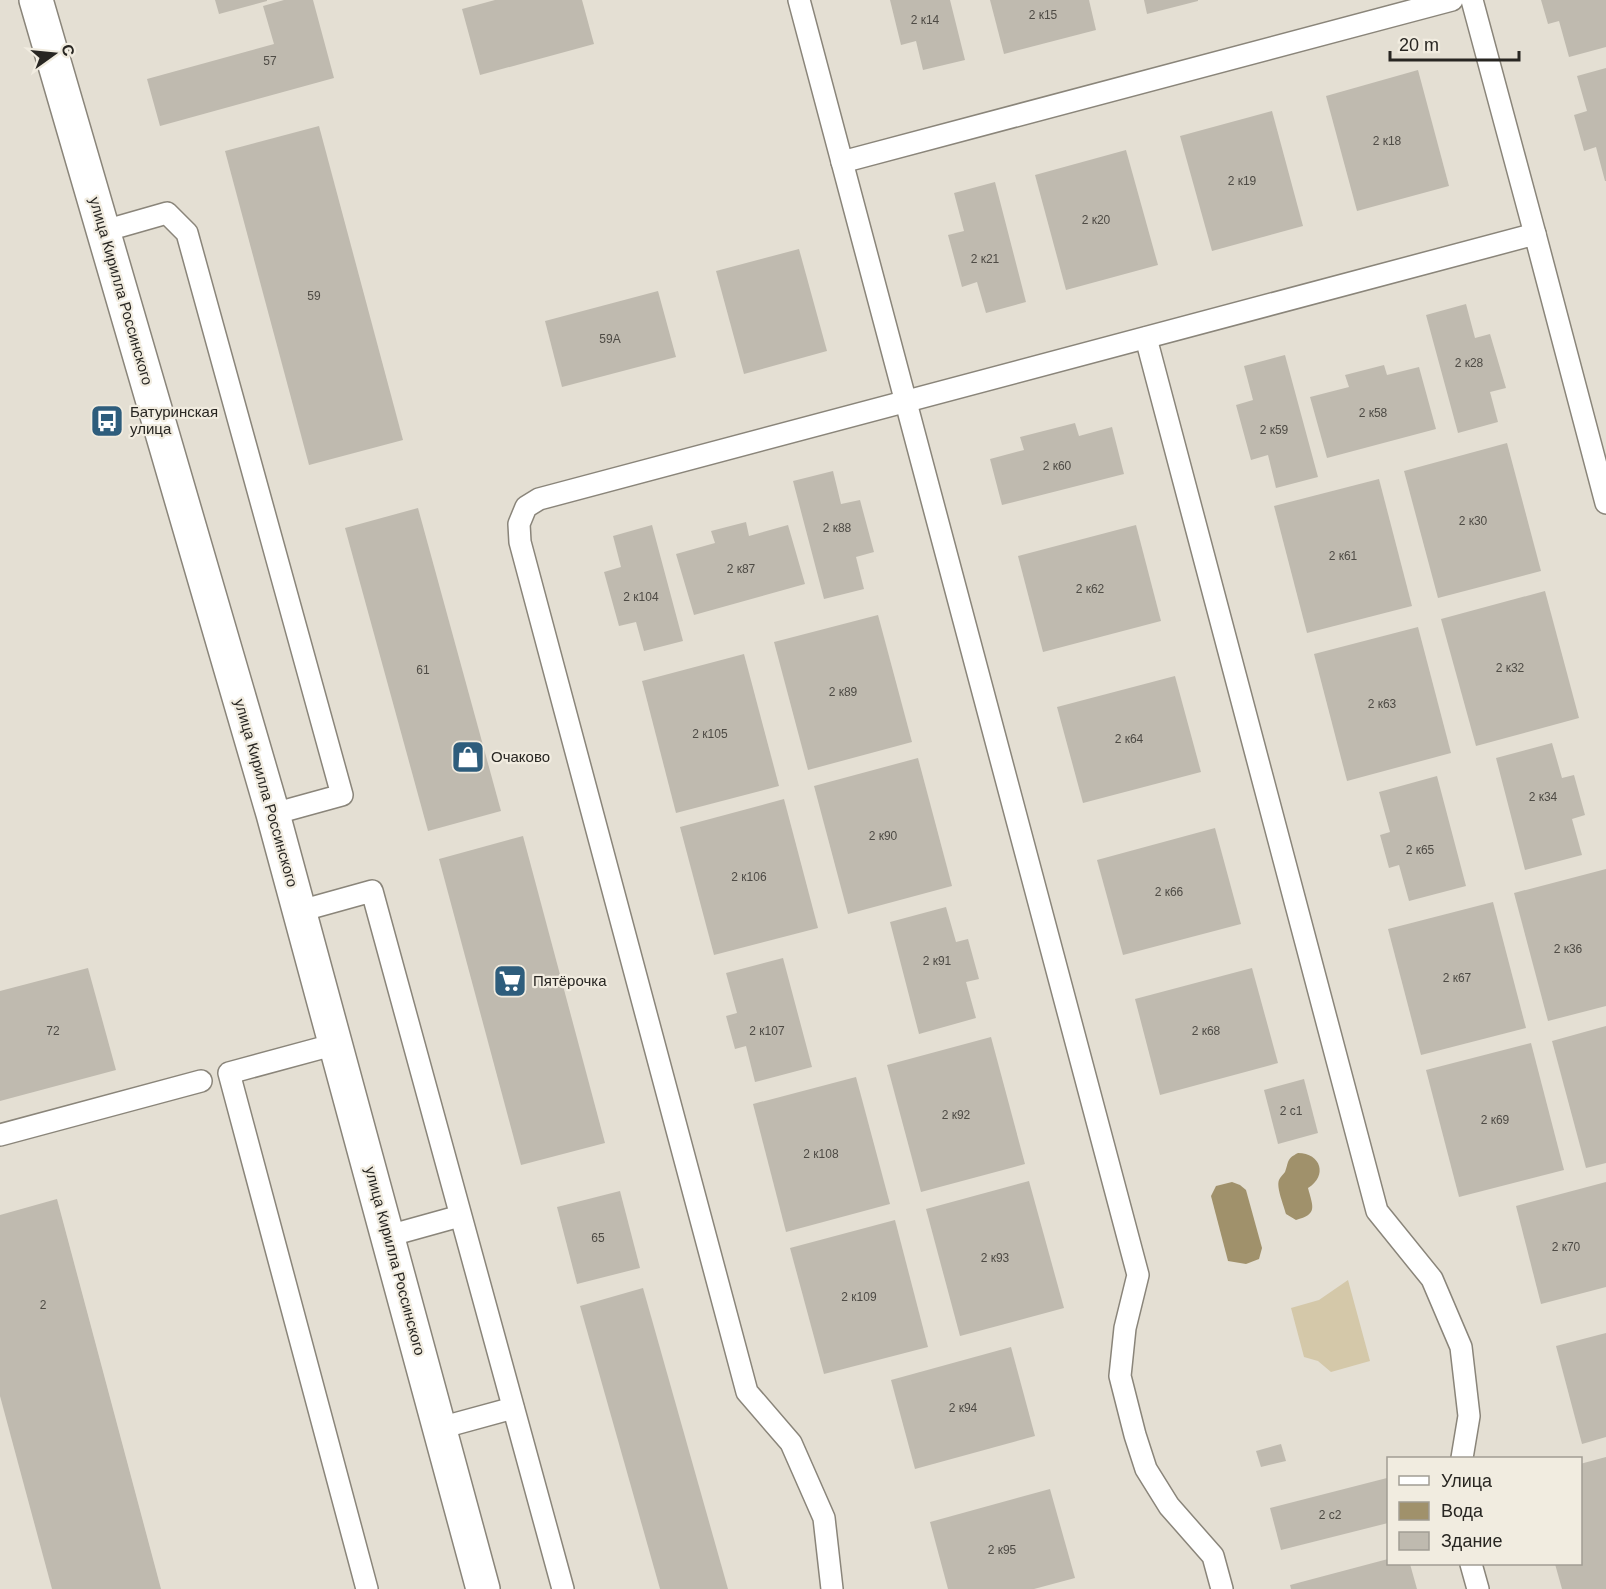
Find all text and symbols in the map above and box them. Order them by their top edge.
house number: 2 к15 [1029,8,1058,22]
house number: 2 к14 [911,13,940,27]
north arrow [24,24,84,84]
scale bar [1390,24,1519,62]
text: 20 m [1399,35,1439,55]
text: С [58,42,78,58]
house number: 57 [263,54,277,68]
house number: 2 к18 [1373,134,1402,148]
house number: 2 к19 [1228,174,1257,188]
street label: улица Кирилла Россинского [86,195,156,387]
house number: 2 к20 [1082,213,1111,227]
house number: 2 к21 [971,252,1000,266]
house number: 59 [307,289,321,303]
house number: 59А [599,332,621,346]
house number: 2 к28 [1455,356,1484,370]
bus stop icon: Батуринская улица [89,403,125,439]
place label: Батуринская улица [130,403,218,437]
house number: 2 к58 [1359,406,1388,420]
house number: 2 к59 [1260,423,1289,437]
house number: 2 к60 [1043,459,1072,473]
house number: 2 к30 [1459,514,1488,528]
house number: 2 к88 [823,521,852,535]
house number: 2 к61 [1329,549,1358,563]
house number: 2 к87 [727,562,756,576]
house number: 2 к62 [1076,582,1105,596]
house number: 2 к104 [623,590,659,604]
house number: 2 к32 [1496,661,1525,675]
house number: 61 [416,663,430,677]
house number: 2 к89 [829,685,858,699]
street label: улица Кирилла Россинского [231,697,301,889]
house number: 2 к63 [1368,697,1397,711]
house number: 2 к105 [692,727,728,741]
house number: 2 к64 [1115,732,1144,746]
shop icon: Очаково [450,739,486,775]
place label: Очаково [491,748,550,765]
house number: 2 к34 [1529,790,1558,804]
house number: 2 к90 [869,829,898,843]
house number: 2 к65 [1406,843,1435,857]
house number: 2 к106 [731,870,767,884]
house number: 2 к66 [1155,885,1184,899]
house number: 2 к36 [1554,942,1583,956]
house number: 2 к91 [923,954,952,968]
supermarket icon: Пятёрочка [492,963,528,999]
house number: 2 к67 [1443,971,1472,985]
place label: Пятёрочка [533,972,607,989]
house number: 72 [46,1024,60,1038]
house number: 2 к107 [749,1024,785,1038]
house number: 2 к68 [1192,1024,1221,1038]
house number: 2 с1 [1280,1104,1303,1118]
house number: 2 к92 [942,1108,971,1122]
house number: 2 к69 [1481,1113,1510,1127]
house number: 2 к108 [803,1147,839,1161]
street label: улица Кирилла Россинского [362,1165,429,1357]
house number: 65 [591,1231,605,1245]
house number: 2 к70 [1552,1240,1581,1254]
house number: 2 к93 [981,1251,1010,1265]
house number: 2 к109 [841,1290,877,1304]
house number: 2 [40,1298,47,1312]
house number: 2 к94 [949,1401,978,1415]
legend [1387,1457,1582,1565]
text: Улица [1441,1471,1493,1491]
text: Вода [1441,1501,1484,1521]
house number: 2 с2 [1319,1508,1342,1522]
text: Здание [1441,1531,1502,1551]
house number: 2 к95 [988,1543,1017,1557]

